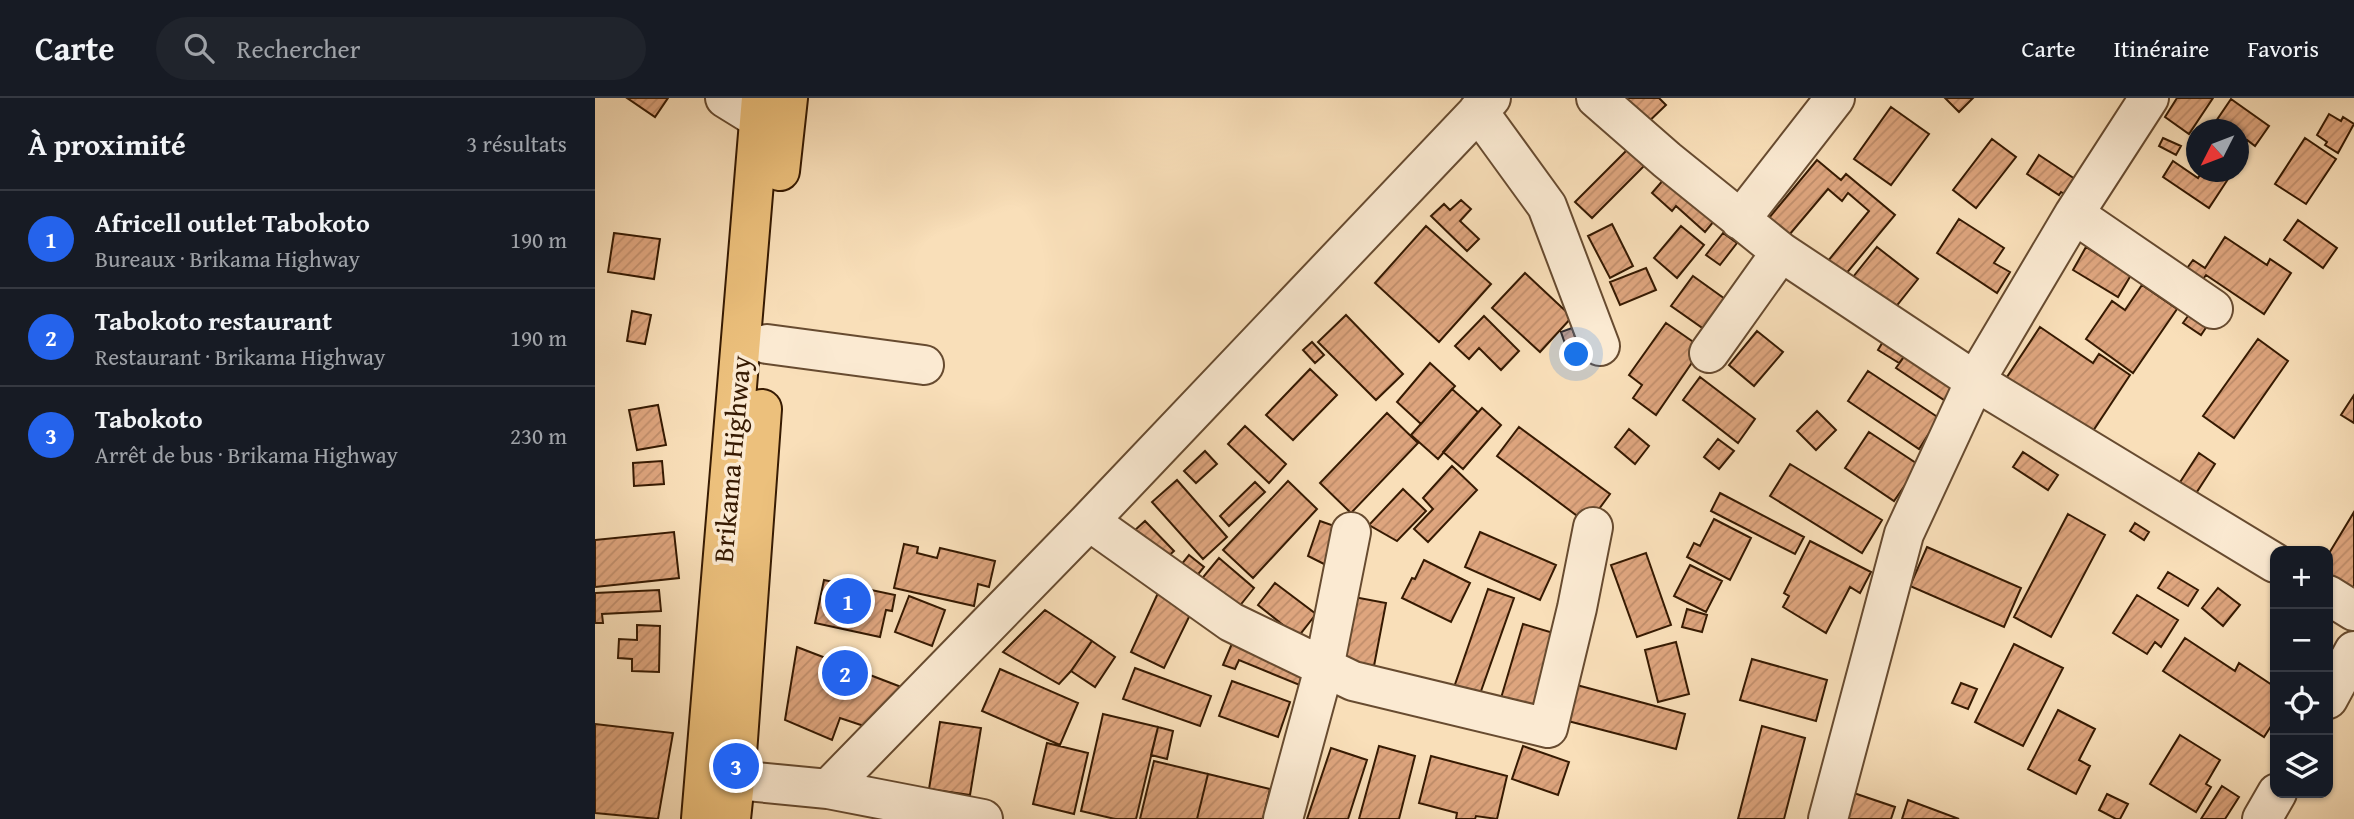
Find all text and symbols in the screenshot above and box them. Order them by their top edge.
search box [156,17,646,80]
text: Carte [35,24,114,72]
icon: search [180,29,218,67]
text: Rechercher [236,29,361,68]
text: Carte [2022,31,2076,66]
text: Itinéraire [2114,31,2209,66]
text: Favoris [2247,31,2319,66]
north arrow [2186,119,2249,182]
text: À proximité [28,122,186,166]
text: 3 résultats [466,127,567,160]
text: Africell outlet Tabokoto [95,203,370,242]
text: 1 [45,223,57,256]
text: 190 m [510,223,567,256]
text: Bureaux · Brikama Highway [95,242,360,275]
text: Tabokoto restaurant [95,301,332,340]
text: 2 [45,321,57,354]
text: 190 m [510,321,567,354]
your location [1559,337,1593,371]
text: Restaurant · Brikama Highway [95,340,385,373]
street label: Brikama Highway [702,354,760,564]
text: Tabokoto [95,399,202,438]
text: 3 [45,419,57,452]
text: 230 m [510,419,567,452]
text: Arrêt de bus · Brikama Highway [95,438,398,471]
map controls [2270,546,2333,798]
button: + [2270,546,2333,609]
pin: 1 [825,575,871,627]
button: − [2270,609,2333,672]
pin: 2 [822,647,868,699]
button: locate [2270,672,2333,735]
button: layers [2270,735,2333,798]
pin: 3 [713,740,759,792]

